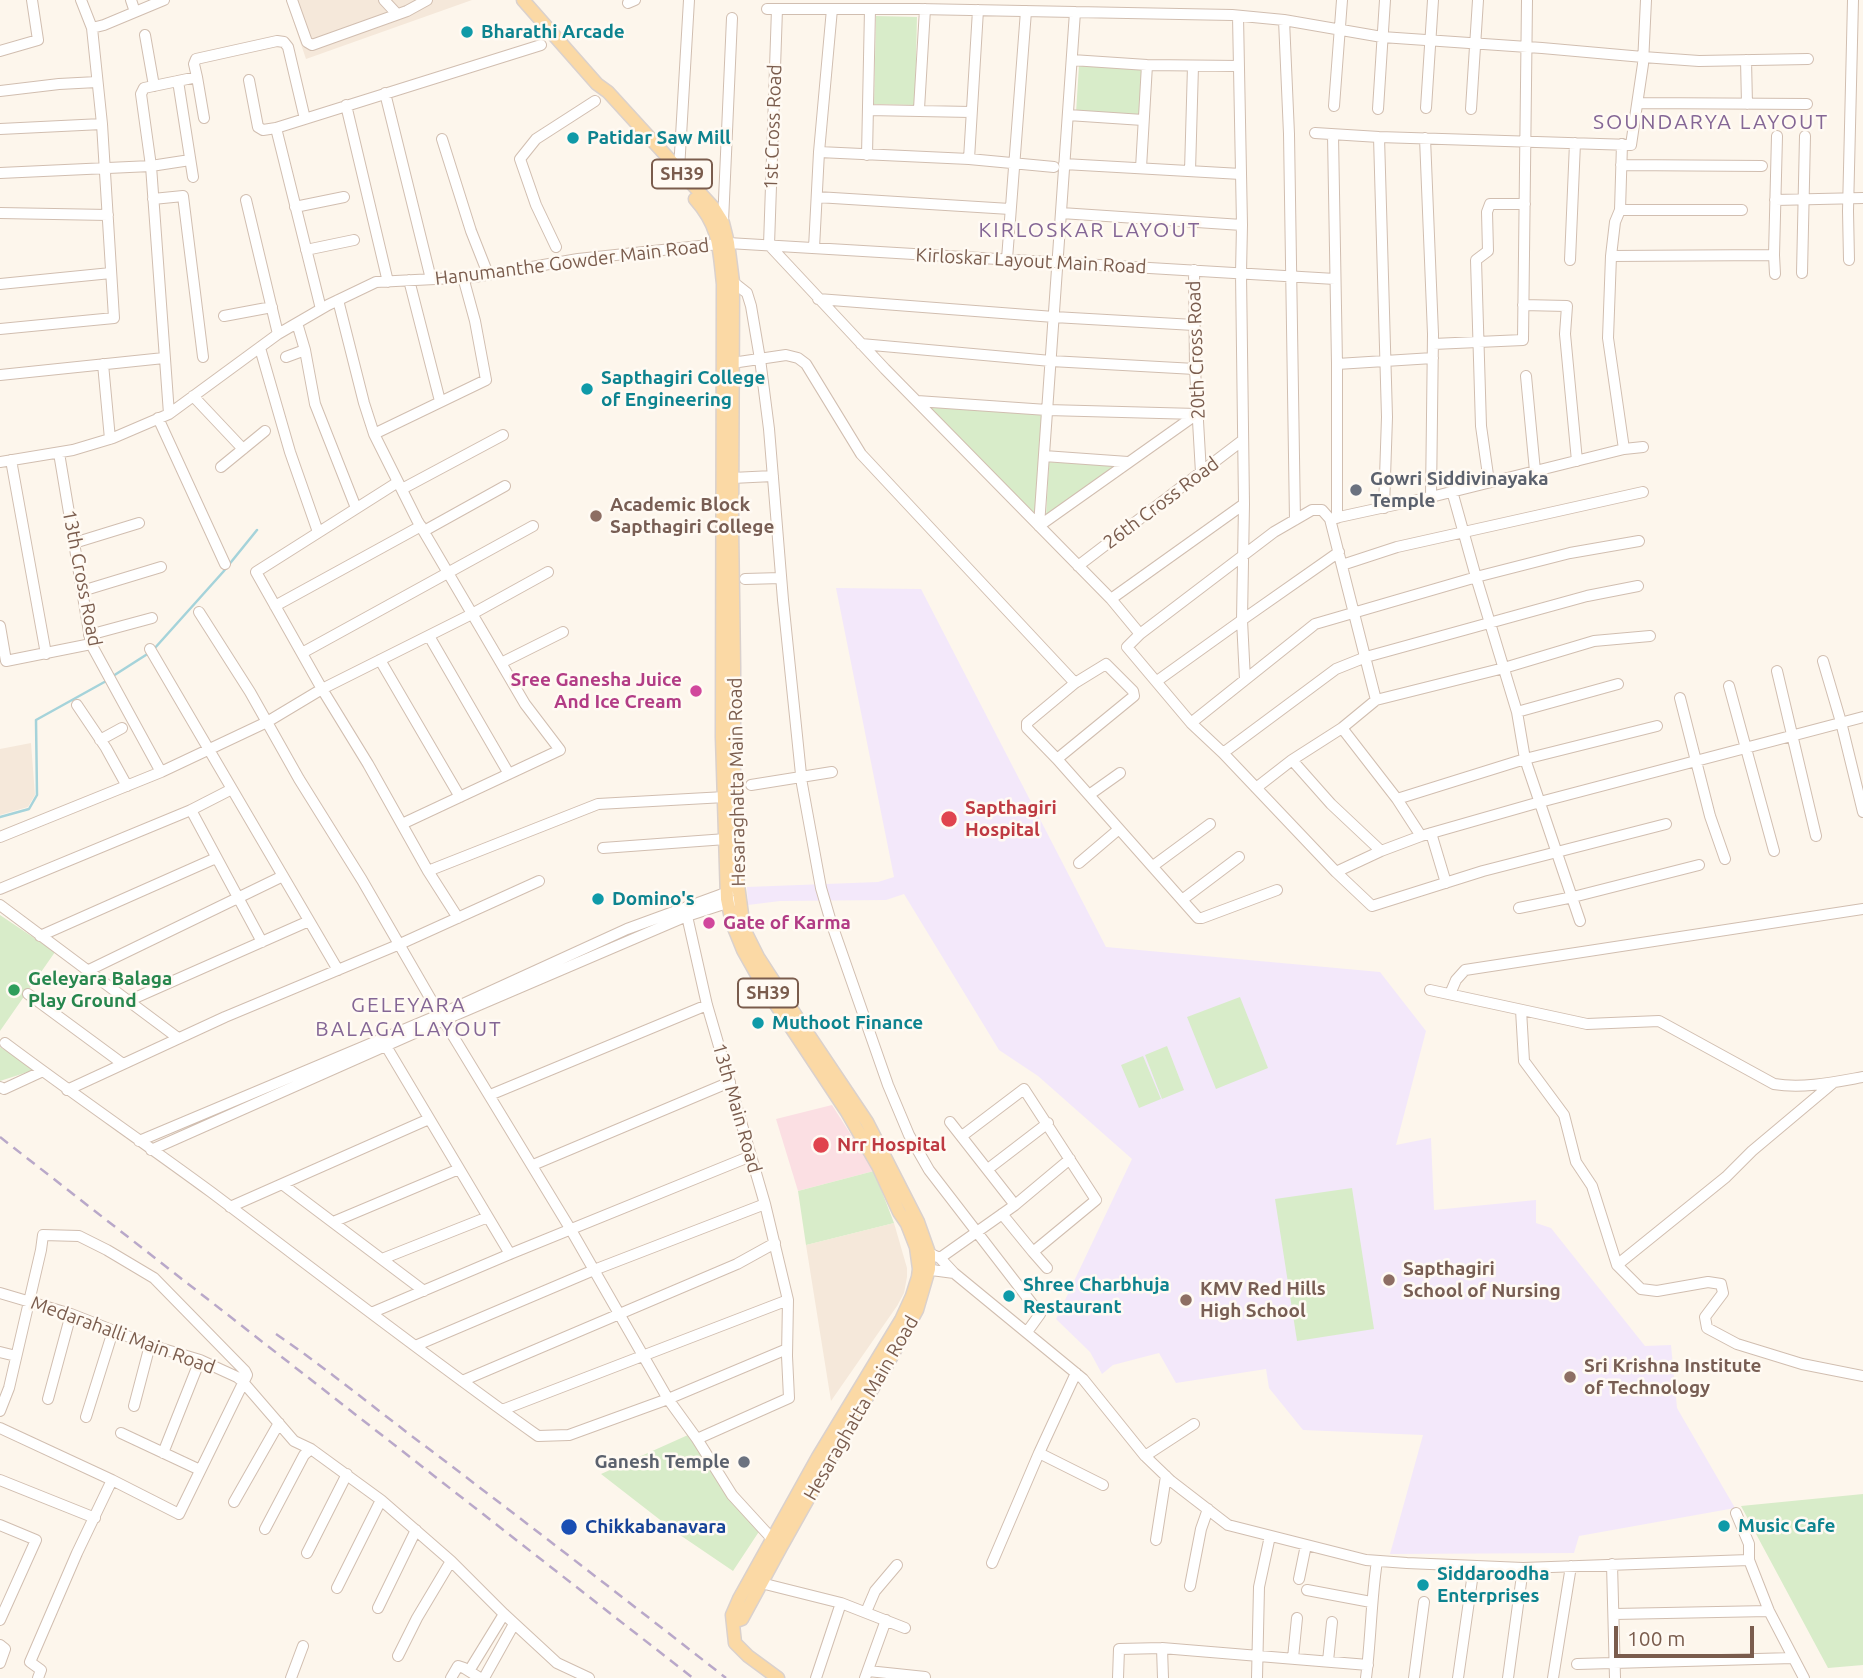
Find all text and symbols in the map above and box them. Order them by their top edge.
place label: Bharathi Arcade [481,21,625,43]
marker: Bharathi Arcade [459,24,475,40]
street label: 1st Cross Road [759,64,787,190]
district label: SOUNDARYA LAYOUT [1595,109,1827,135]
place label: Patidar Saw Mill [587,127,731,149]
marker: Patidar Saw Mill [565,130,581,146]
road number: SH39 [652,160,712,188]
district label: KIRLOSKAR LAYOUT [981,217,1199,243]
street label: Hanumanthe Gowder Main Road [433,234,711,290]
street label: Kirloskar Layout Main Road [915,244,1147,278]
street label: 20th Cross Road [1182,280,1210,420]
place label: Sapthagiri College of Engineering [601,367,765,411]
marker: Sapthagiri College of Engineering [579,381,595,397]
street label: 26th Cross Road [1099,452,1223,554]
place label: Gowri Siddivinayaka Temple [1370,468,1549,512]
marker: Gowri Siddivinayaka Temple [1348,482,1364,498]
place label: Academic Block Sapthagiri College [610,494,774,538]
street label: 13th Cross Road [58,508,106,648]
marker: Academic Block Sapthagiri College [588,508,604,524]
place label: Sree Ganesha Juice And Ice Cream [511,669,682,713]
street label: Hesaraghatta Main Road [724,677,750,887]
marker: Sree Ganesha Juice And Ice Cream [688,683,704,699]
place label: Sapthagiri Hospital [965,797,1057,841]
marker: Sapthagiri Hospital [939,809,959,829]
place label: Domino's [612,888,695,910]
marker: Domino's [590,891,606,907]
place label: Gate of Karma [723,912,851,934]
marker: Gate of Karma [701,915,717,931]
place label: Geleyara Balaga Play Ground [28,968,172,1012]
road number: SH39 [738,978,798,1008]
marker: Geleyara Balaga Play Ground [6,982,22,998]
district label: GELEYARA BALAGA LAYOUT [317,992,501,1042]
place label: Muthoot Finance [772,1012,923,1034]
marker: Muthoot Finance [750,1015,766,1031]
street label: 13th Main Road [708,1040,766,1176]
place label: Nrr Hospital [837,1134,946,1156]
marker: Nrr Hospital [811,1135,831,1155]
place label: Sapthagiri School of Nursing [1403,1258,1561,1302]
marker: Sapthagiri School of Nursing [1381,1272,1397,1288]
place label: Shree Charbhuja Restaurant [1023,1274,1170,1318]
place label: KMV Red Hills High School [1200,1278,1326,1322]
marker: Shree Charbhuja Restaurant [1001,1288,1017,1304]
street label: Medarahalli Main Road [28,1291,218,1379]
marker: KMV Red Hills High School [1178,1292,1194,1308]
street label: Hesaraghatta Main Road [799,1312,923,1504]
place label: Sri Krishna Institute of Technology [1584,1355,1762,1399]
marker: Sri Krishna Institute of Technology [1562,1369,1578,1385]
place label: Ganesh Temple [594,1451,730,1473]
marker: Ganesh Temple [736,1454,752,1470]
place label: Music Cafe [1738,1515,1835,1537]
place label: Chikkabanavara [585,1516,726,1538]
marker: Chikkabanavara [559,1517,579,1537]
marker: Music Cafe [1716,1518,1732,1534]
place label: Siddaroodha Enterprises [1437,1563,1550,1607]
marker: Siddaroodha Enterprises [1415,1577,1431,1593]
scale bar [1618,1612,1758,1656]
text: 100 m [1627,1626,1685,1650]

